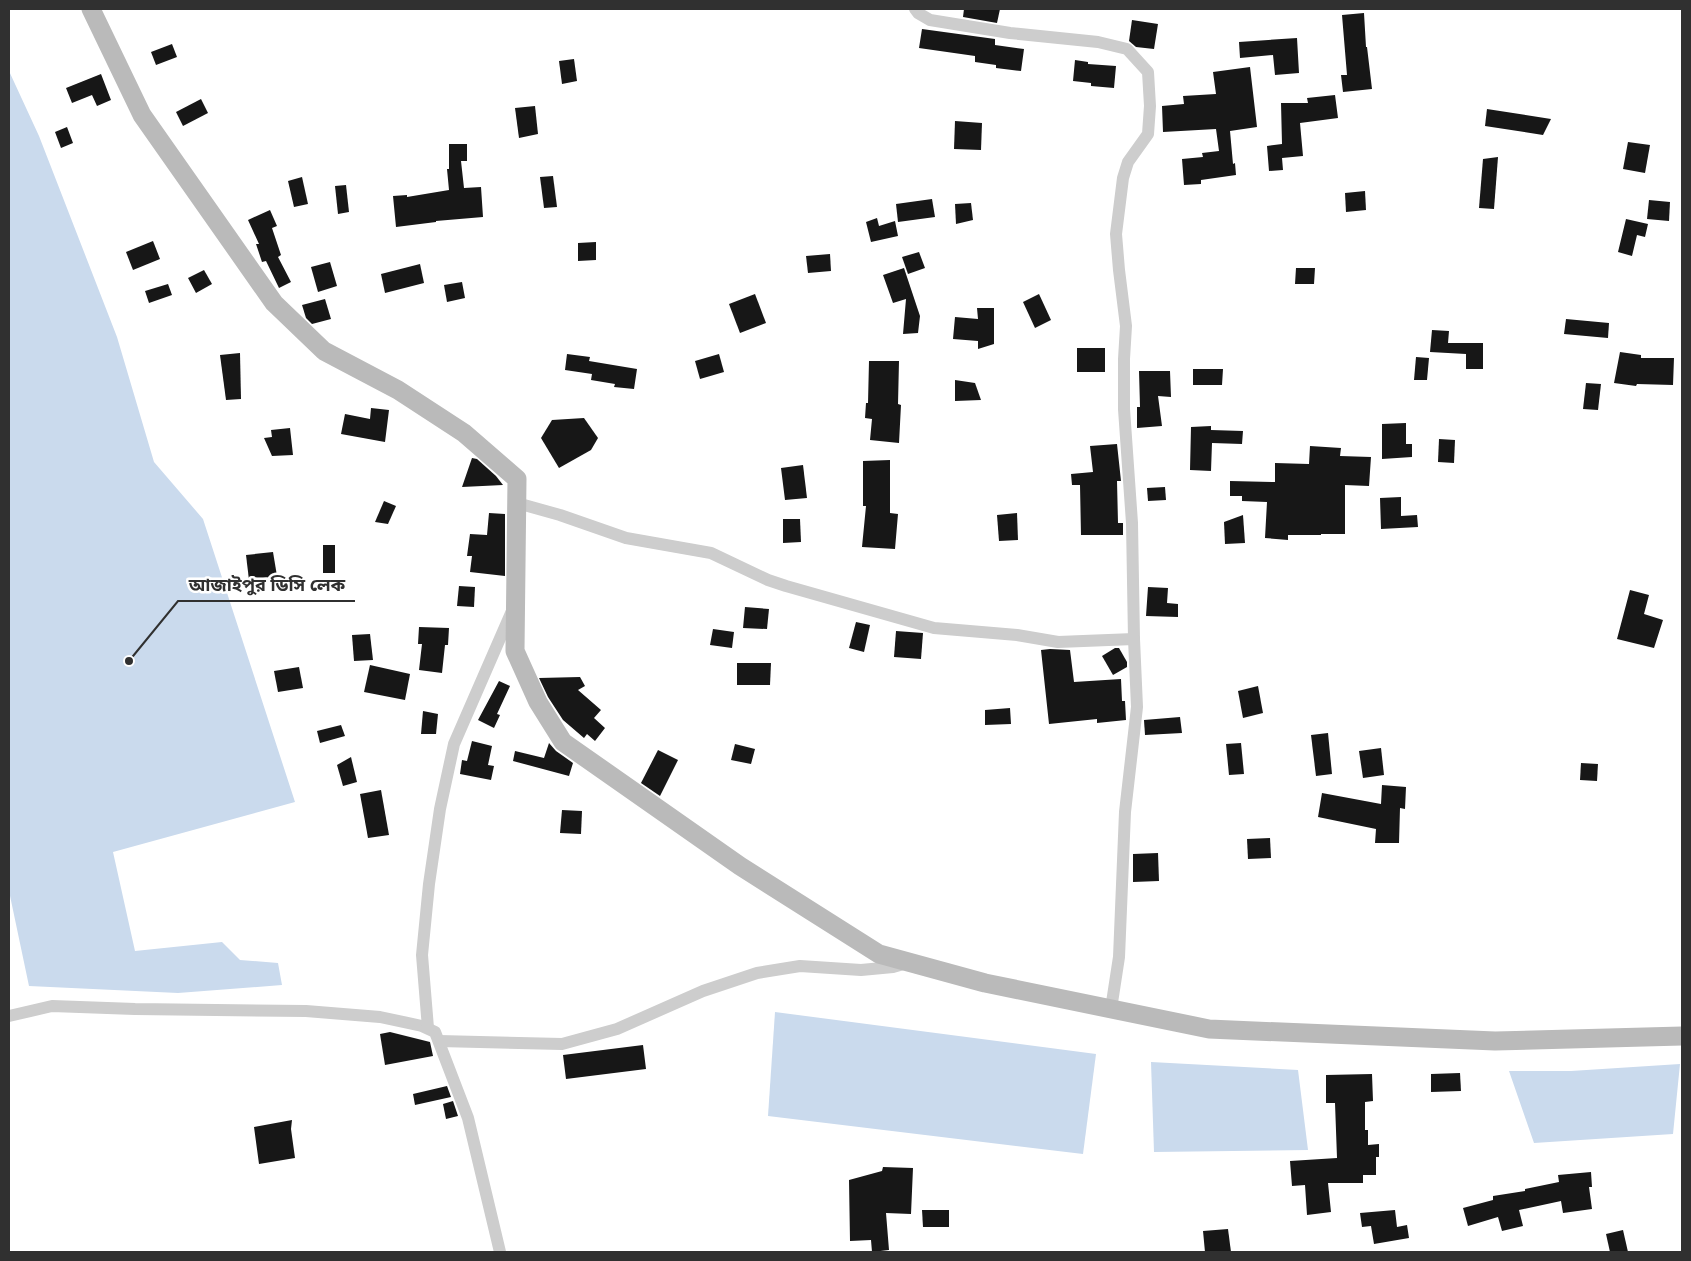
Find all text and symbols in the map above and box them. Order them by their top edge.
callout: আজাইপুর ডিসি লেক [178,568,355,601]
text: আজাইপুর ডিসি লেক [188,573,346,596]

